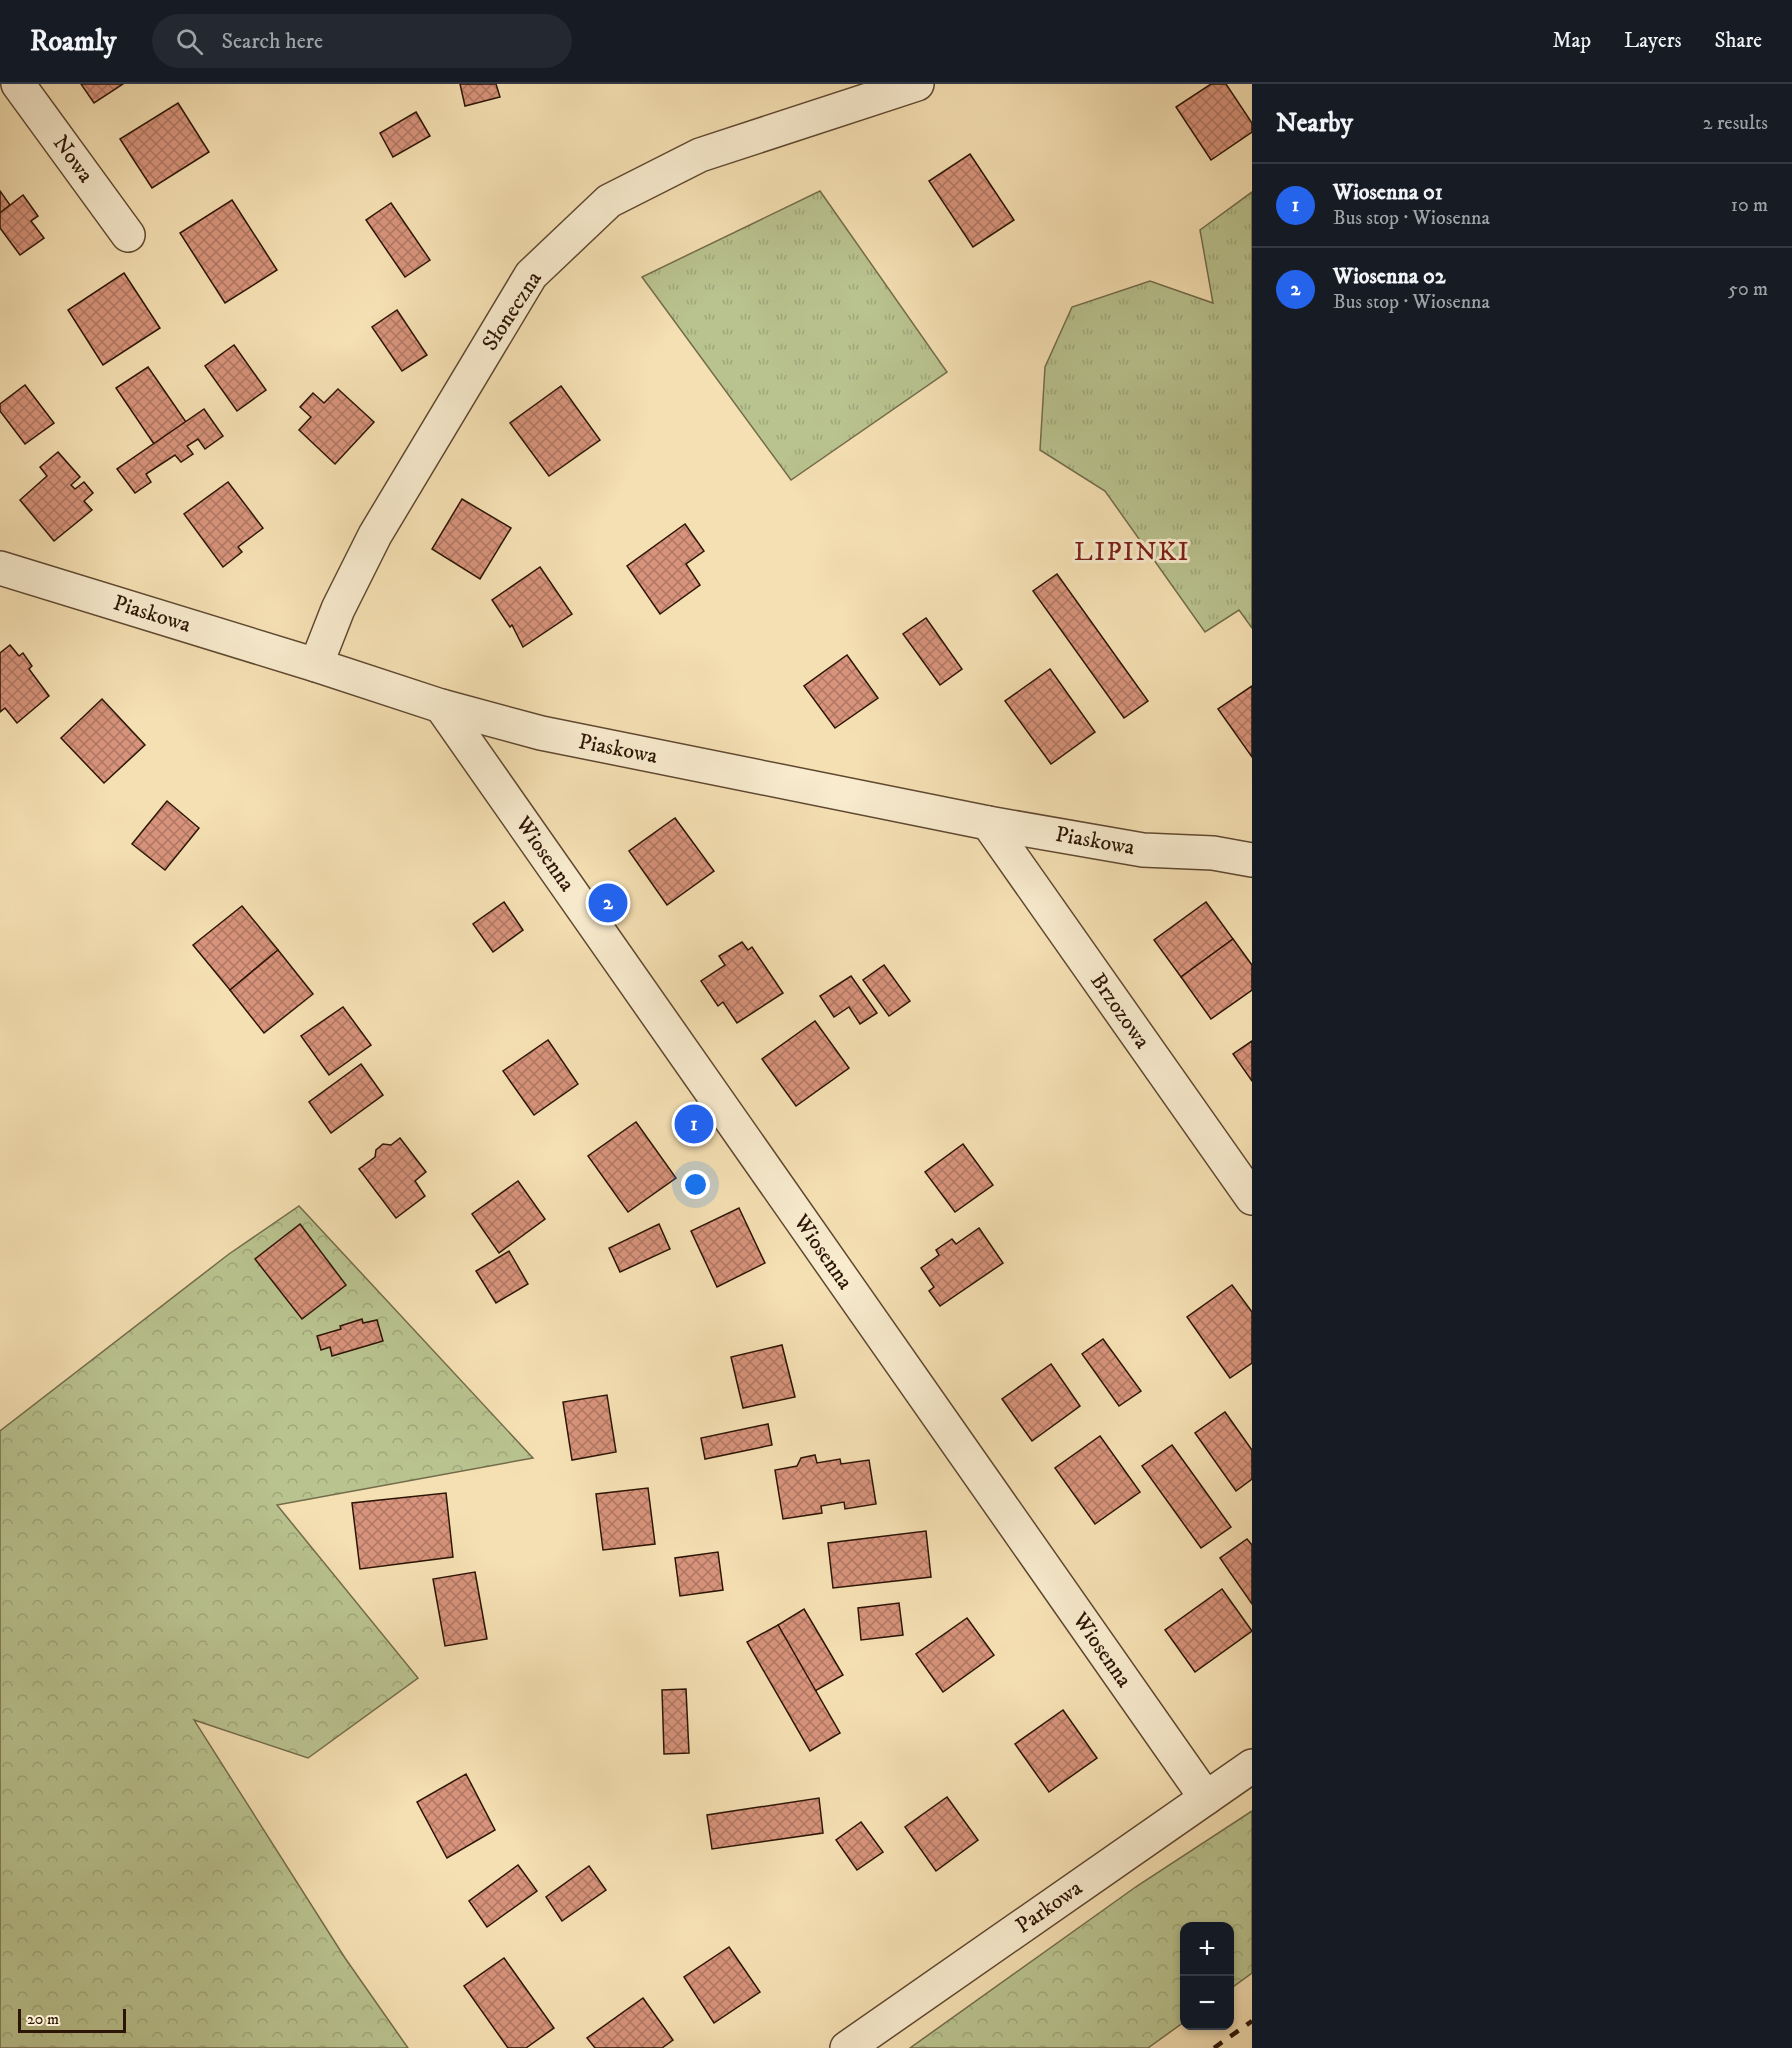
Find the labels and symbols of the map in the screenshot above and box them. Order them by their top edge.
street label: Nowa [47,130,99,188]
street label: Słoneczna [476,266,548,356]
district label: LIPINKI [1074,536,1190,569]
street label: Piaskowa [110,589,195,639]
street label: Piaskowa [576,728,660,770]
street label: Wiosenna [509,811,581,897]
street label: Piaskowa [1053,821,1137,861]
pin: 2 [588,880,628,926]
street label: Brzozowa [1084,968,1156,1054]
pin: 1 [674,1102,714,1146]
your location [681,1170,710,1199]
street label: Wiosenna [787,1209,859,1295]
street label: Wiosenna [1066,1607,1138,1693]
street label: Parkowa [1011,1874,1088,1940]
scale bar [18,2006,126,2034]

